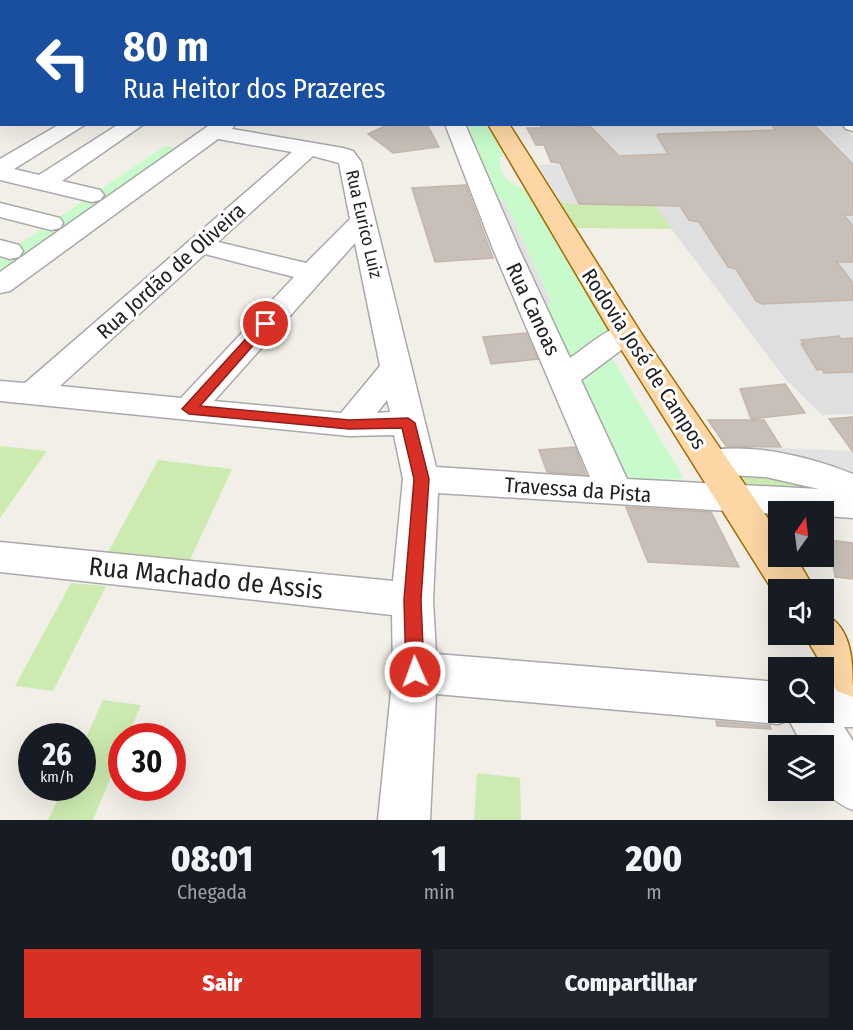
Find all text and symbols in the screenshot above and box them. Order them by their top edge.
text: 80 m [123,22,209,72]
icon: left [24,24,102,102]
text: Rua Heitor dos Prazeres [123,73,386,105]
street label: Rua Eurico Luiz [341,168,387,280]
street label: Rua Jordão de Oliveira [91,197,251,345]
street label: Rua Canoas [500,258,566,360]
street label: Rodovia José de Campos [576,264,712,454]
pin [240,298,291,349]
icon: arrive [249,307,282,340]
street label: Travessa da Pista [504,472,652,508]
north arrow [768,501,834,567]
map controls [768,501,834,801]
street label: Rua Machado de Assis [87,551,325,606]
button: sound [768,579,834,645]
position arrow [383,640,447,704]
button: search [768,657,834,723]
speed limit sign: 30 [108,723,186,801]
button: layers [768,735,834,801]
text: 26 [42,737,72,773]
text: km/h [40,768,74,786]
text: 08:01 [171,837,253,881]
text: 1 [431,837,447,881]
text: 200 [625,837,682,881]
text: Chegada [177,880,247,904]
text: min [424,880,455,904]
text: m [646,880,662,904]
button: Sair [24,949,421,1018]
button: Compartilhar [433,949,829,1018]

